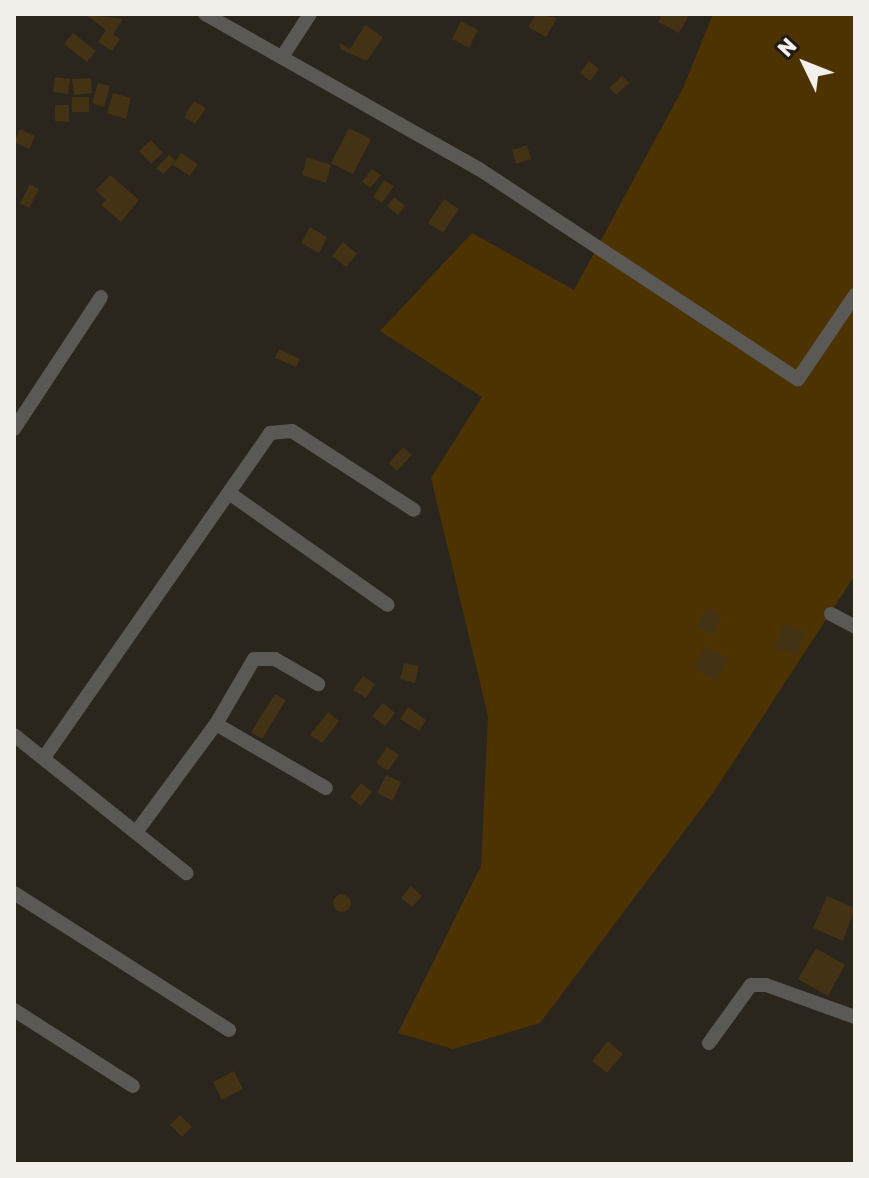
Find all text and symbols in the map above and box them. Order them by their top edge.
north arrow [765,24,845,104]
text: N [772,32,802,62]

